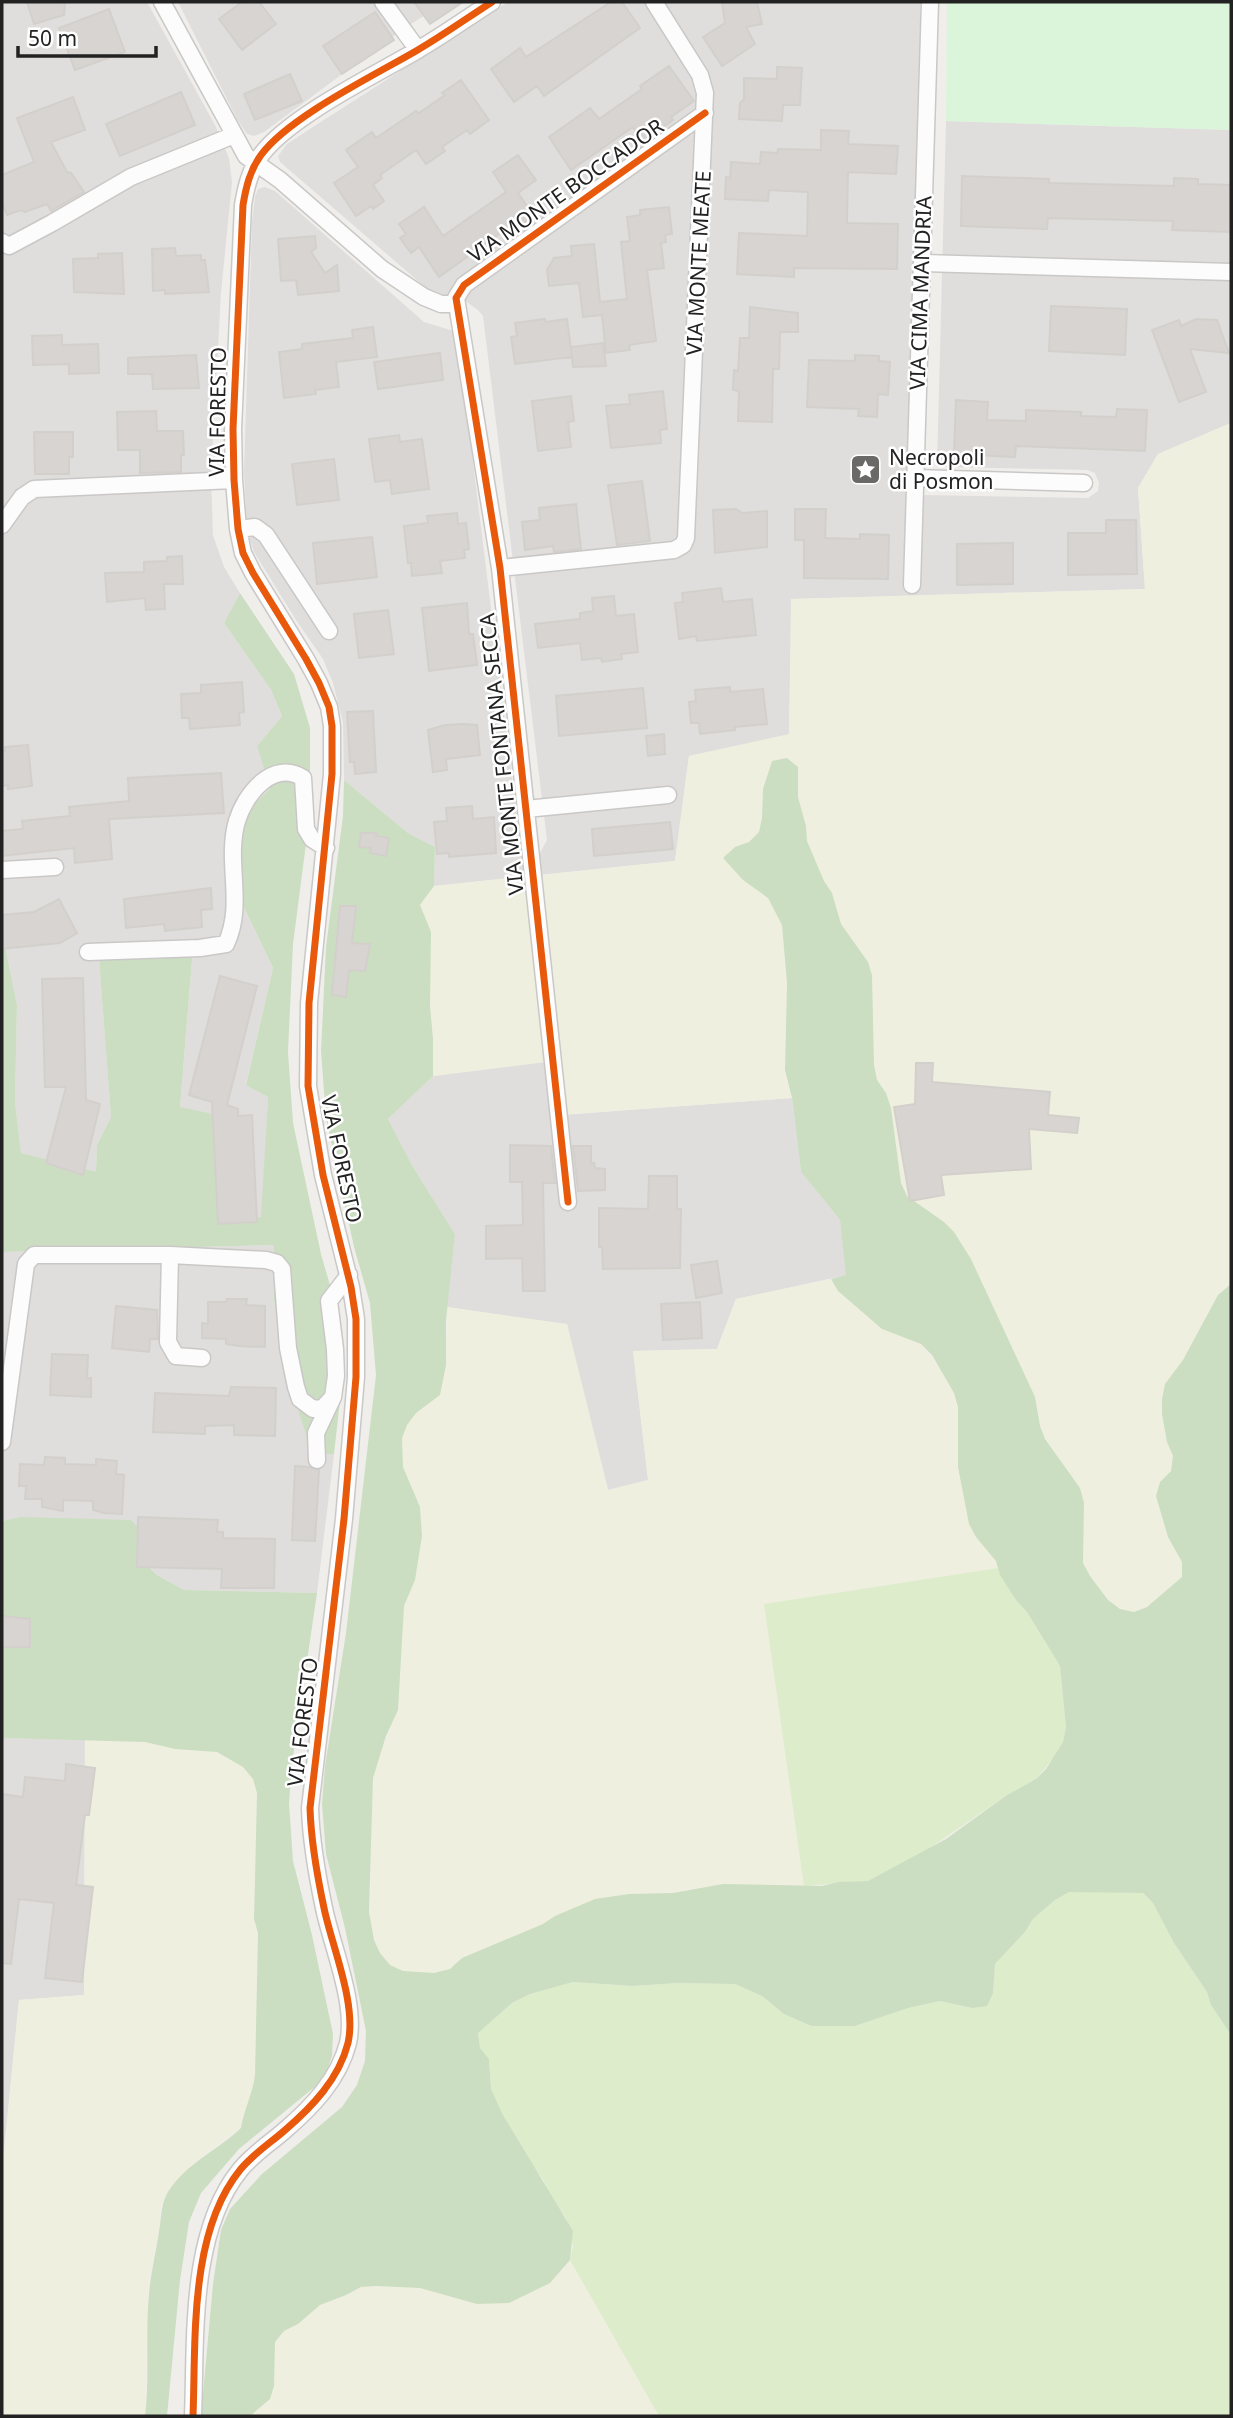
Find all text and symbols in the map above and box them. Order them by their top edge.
scale bar [18,14,156,58]
text: 50 m [28,24,77,52]
street label: VIA MONTE BOCCADOR [462,112,669,269]
street label: VIA MONTE MEATE [679,170,717,356]
street label: VIA CIMA MANDRIA [903,195,937,391]
street label: VIA FORESTO [202,347,232,477]
place label: Necropoli di Posmon [889,443,994,495]
place icon: Necropoli di Posmon [849,453,883,487]
street label: VIA MONTE FONTANA SECCA [472,611,530,896]
street label: VIA FORESTO [315,1092,369,1225]
street label: VIA FORESTO [280,1656,324,1788]

